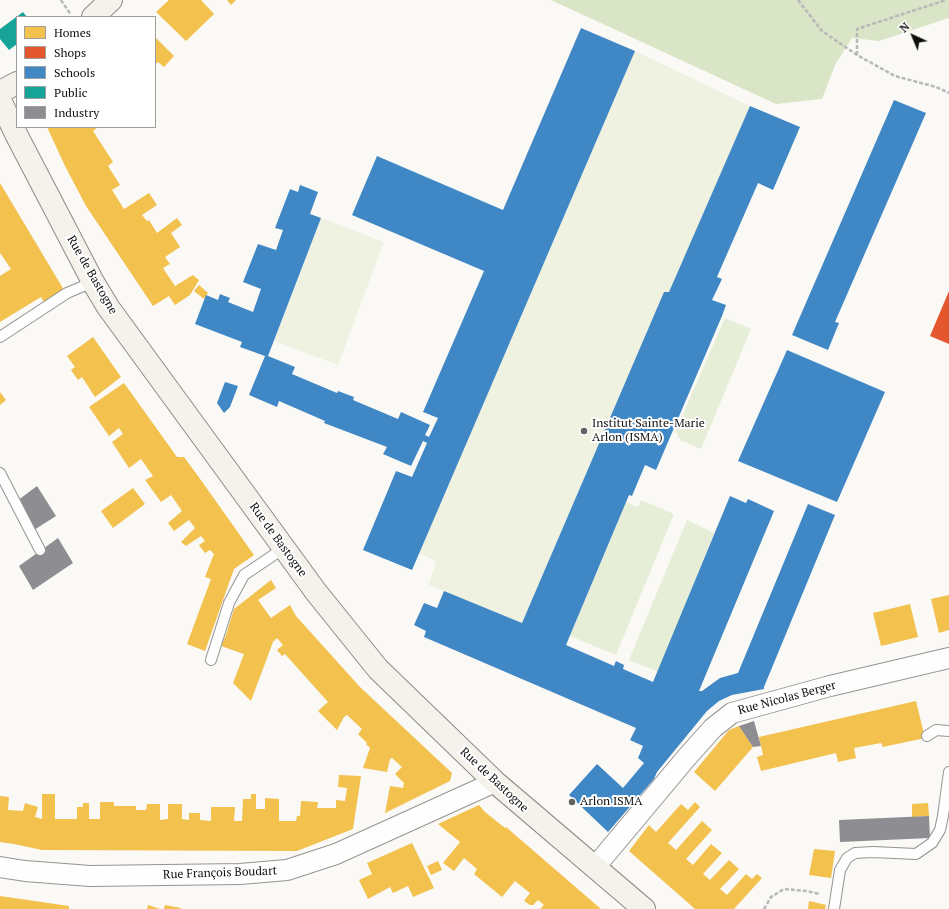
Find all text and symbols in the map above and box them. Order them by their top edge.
legend [16,16,156,128]
north arrow [893,16,933,56]
text: N [897,19,913,35]
text: Homes [54,25,91,40]
text: Shops [54,45,86,60]
text: Schools [54,65,95,80]
text: Public [54,85,87,100]
text: Industry [54,105,99,120]
street label: Rue de Bastogne [64,233,120,317]
place label: Institut Sainte-Marie Arlon (ISMA) [592,417,705,445]
marker: Institut Sainte-Marie Arlon (ISMA) [579,426,589,436]
street label: Rue de Bastogne [246,500,310,580]
street label: Rue Nicolas Berger [737,678,837,718]
street label: Rue de Bastogne [457,745,531,815]
place label: Arlon ISMA [580,795,642,809]
marker: Arlon ISMA [567,797,577,807]
street label: Rue François Boudart [163,864,277,882]

